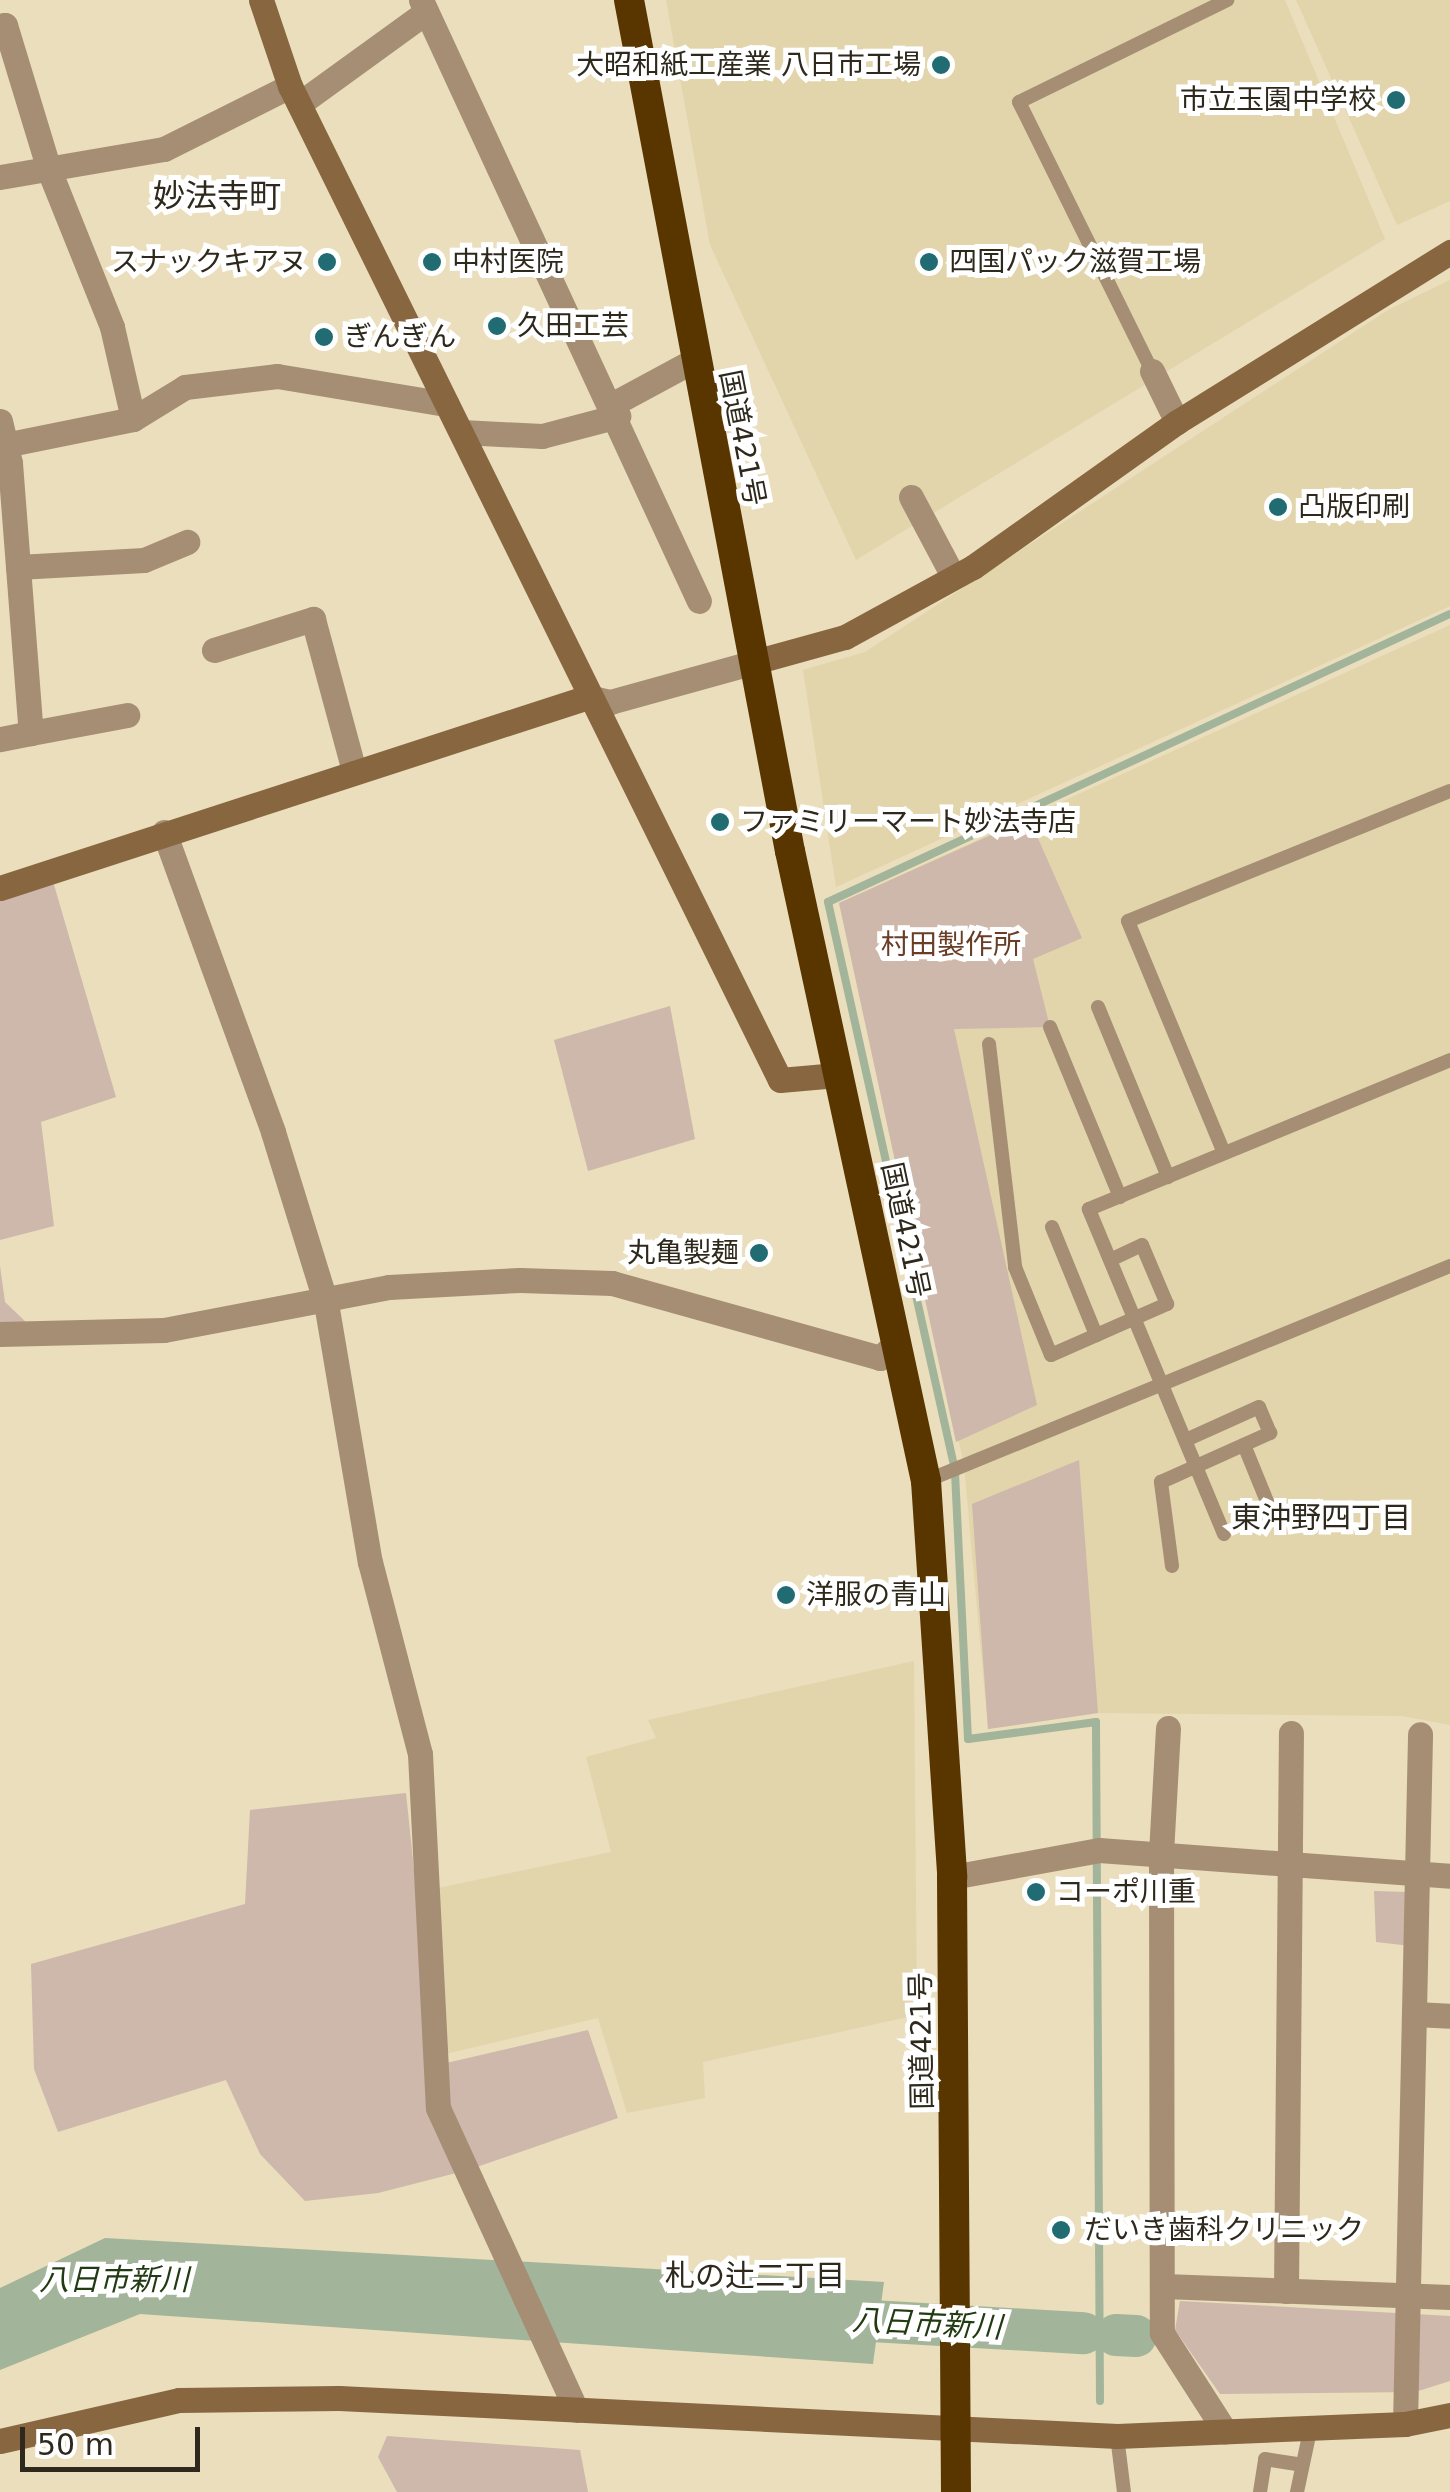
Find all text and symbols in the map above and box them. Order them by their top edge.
place label: 大昭和紙工産業 八日市工場 [576,48,921,82]
marker: 大昭和紙工産業 八日市工場 [930,54,952,76]
place label: 市立玉園中学校 [1180,83,1376,117]
marker: 市立玉園中学校 [1385,89,1407,111]
district label: 妙法寺町 [153,177,281,215]
place label: スナックキアヌ [111,245,307,279]
place label: 中村医院 [452,245,564,279]
place label: 四国パック滋賀工場 [949,245,1201,279]
marker: スナックキアヌ [316,251,338,273]
marker: 中村医院 [421,251,443,273]
marker: 四国パック滋賀工場 [918,251,940,273]
place label: 久田工芸 [517,309,629,343]
marker: 久田工芸 [486,315,508,337]
place label: ぎんぎん [344,320,456,354]
marker: ぎんぎん [313,326,335,348]
street label: 国道421号 [712,367,772,509]
place label: 凸版印刷 [1298,490,1410,524]
marker: 凸版印刷 [1267,496,1289,518]
place label: ファミリーマート妙法寺店 [740,805,1076,839]
marker: ファミリーマート妙法寺店 [709,811,731,833]
park label: 村田製作所 [881,928,1021,962]
street label: 国道421号 [874,1159,936,1301]
place label: 丸亀製麺 [627,1236,739,1270]
marker: 丸亀製麺 [748,1242,770,1264]
district label: 東沖野四丁目 [1231,1500,1411,1536]
place label: 洋服の青山 [806,1578,946,1612]
marker: 洋服の青山 [775,1584,797,1606]
place label: コーポ川重 [1056,1875,1196,1909]
marker: コーポ川重 [1025,1881,1047,1903]
street label: 国道421号 [904,1972,940,2110]
place label: だいき歯科クリニック [1084,2213,1364,2247]
marker: だいき歯科クリニック [1048,2217,1074,2243]
district label: 札の辻二丁目 [665,2258,845,2294]
water label: 八日市新川 [39,2262,189,2298]
water label: 八日市新川 [851,2302,1003,2346]
scale bar [25,2407,205,2469]
text: 50 m [37,2427,114,2462]

